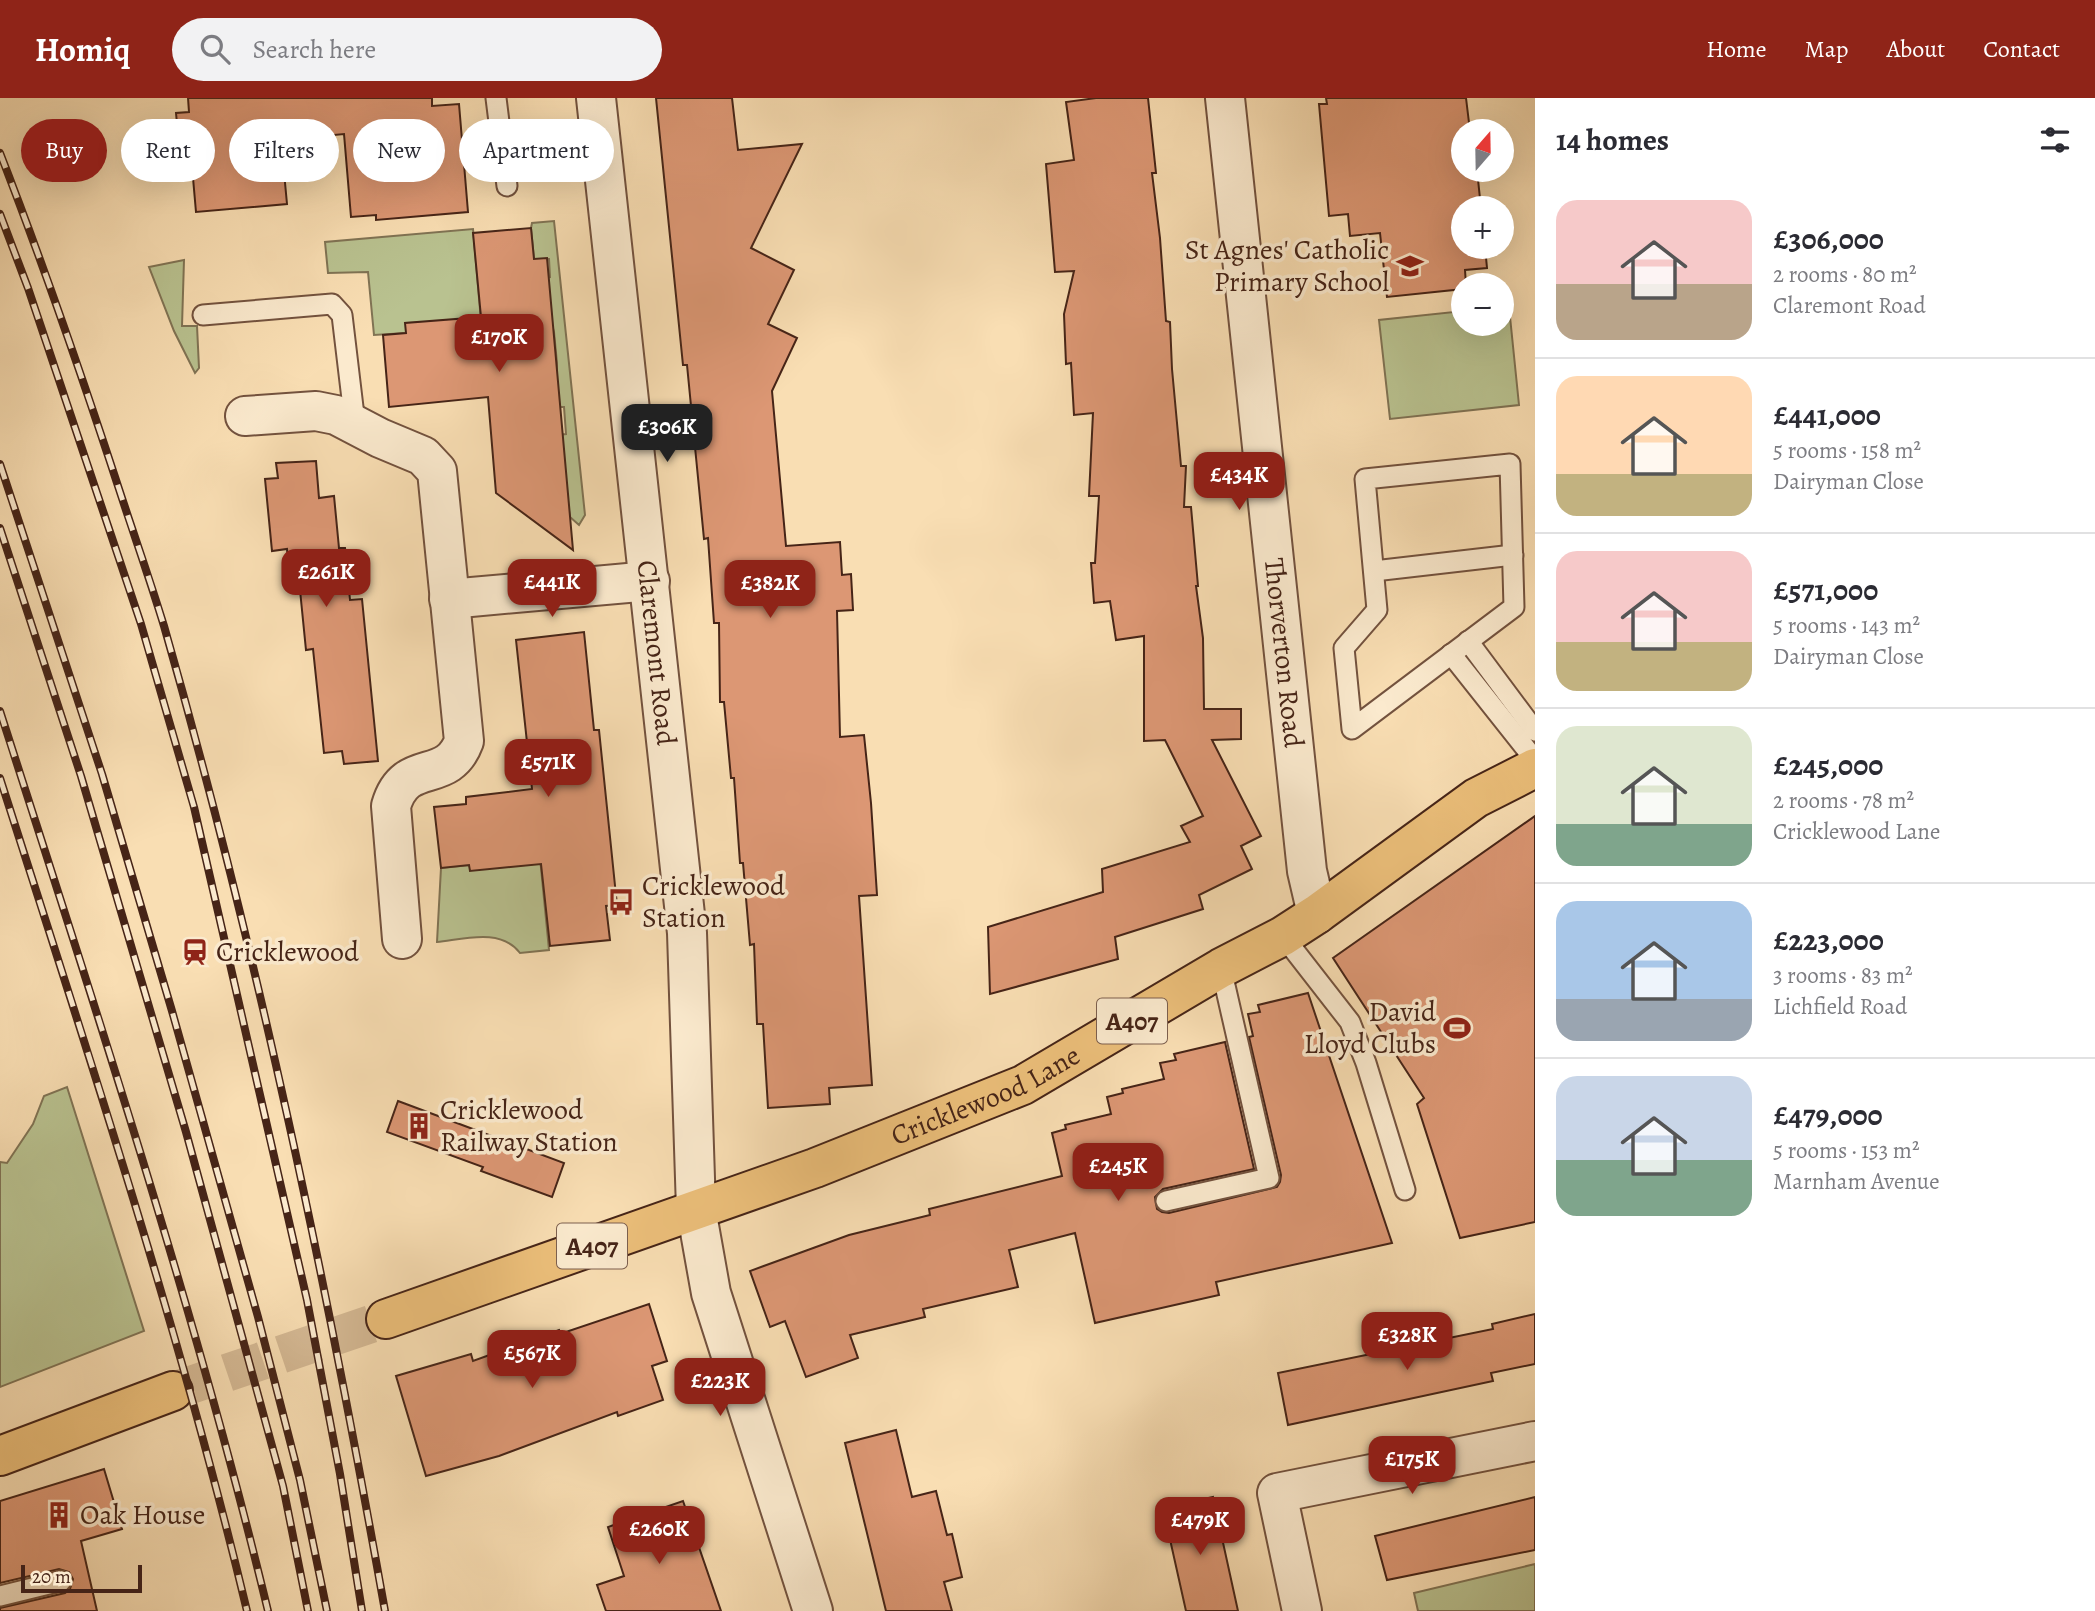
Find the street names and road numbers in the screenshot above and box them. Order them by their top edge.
street label: Thorverton Road [1255,556,1313,751]
street label: Claremont Road [627,558,686,748]
road number: A407 [1097,998,1167,1044]
street label: Cricklewood Lane [885,1037,1087,1155]
road number: A407 [557,1224,627,1268]

